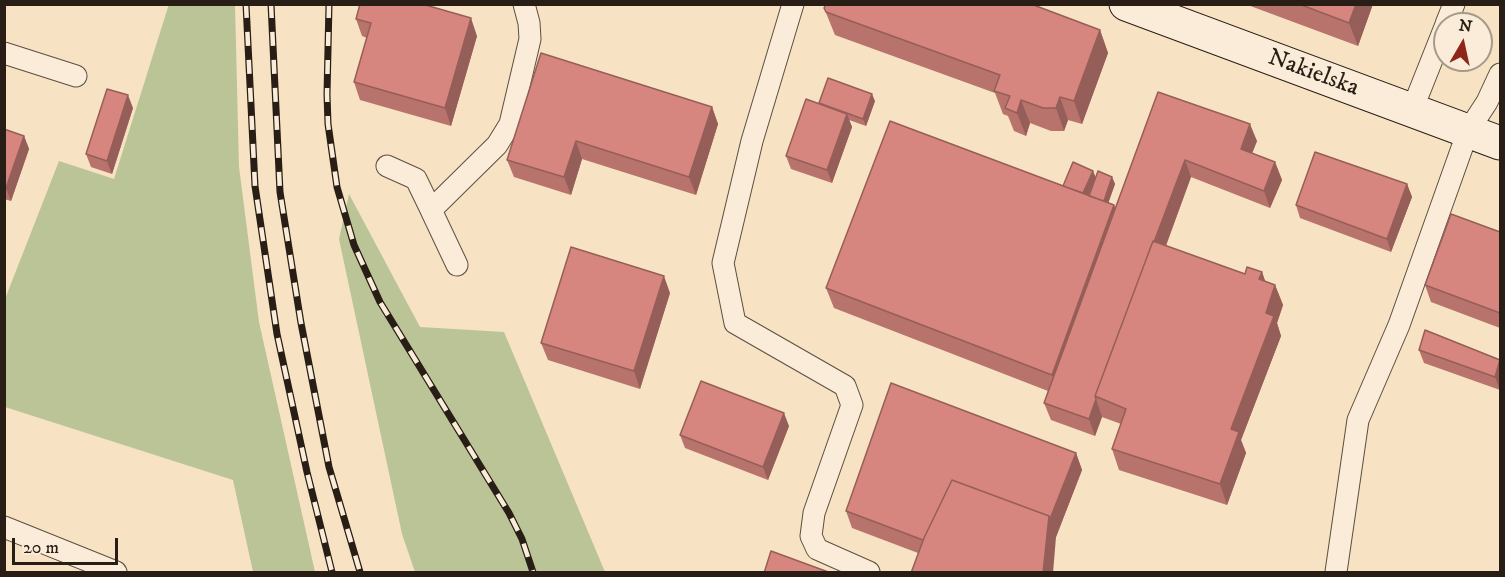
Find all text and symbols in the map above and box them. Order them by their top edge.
north arrow [1433,12,1493,72]
text: N [1457,15,1474,37]
street label: Nakielska [1264,44,1362,104]
scale bar [15,526,122,564]
text: 20 m [23,537,59,559]

